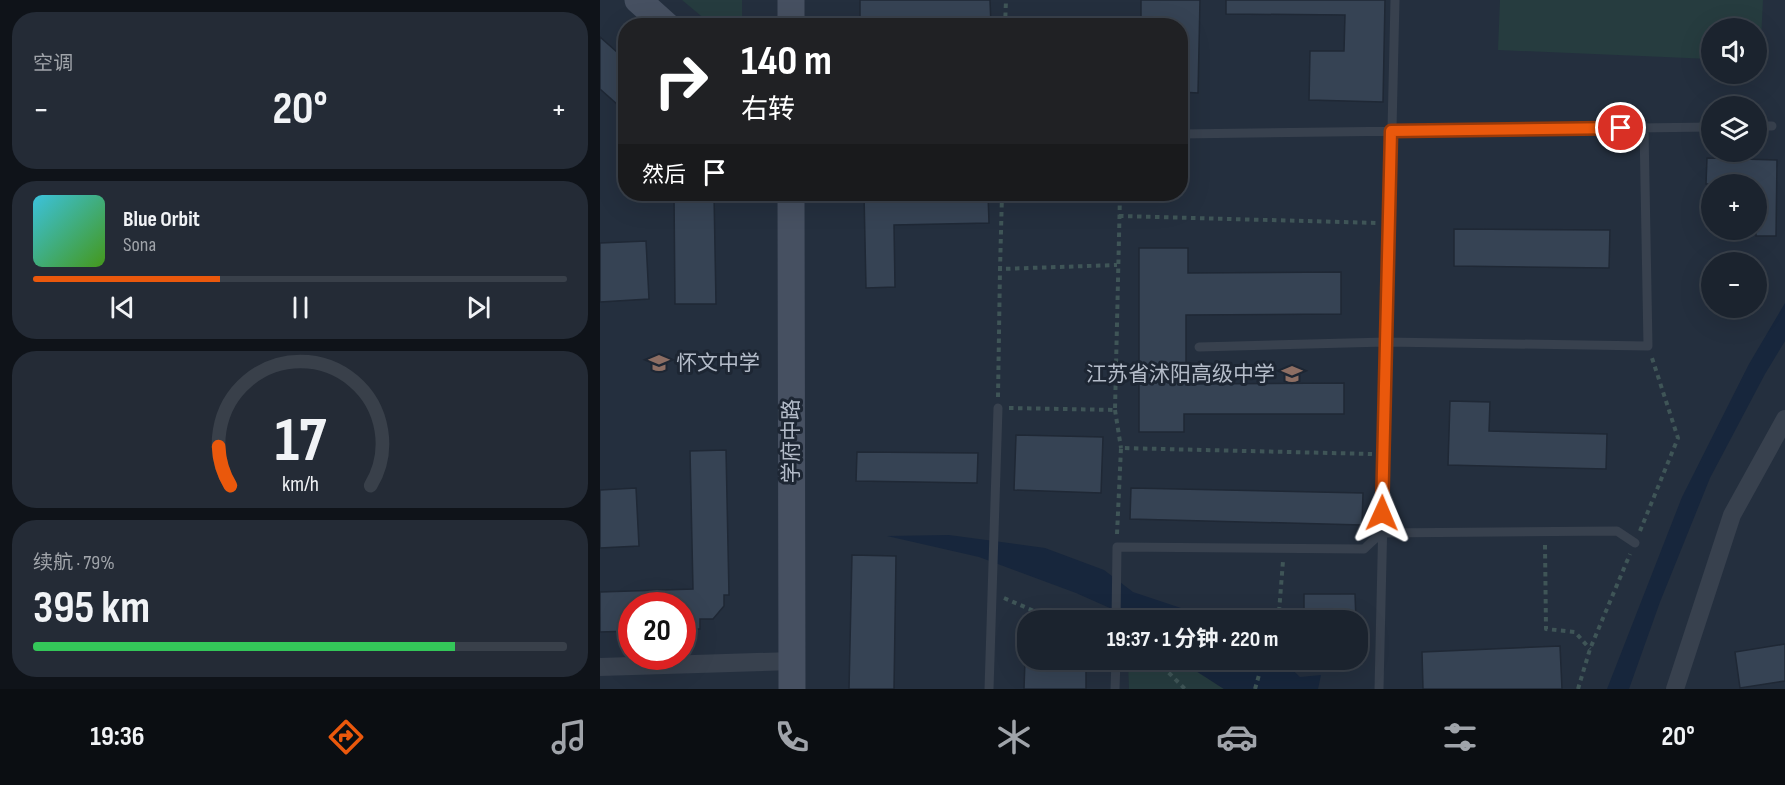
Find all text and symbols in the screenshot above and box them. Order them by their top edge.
map controls [1701,18,1767,318]
button: sound [1701,18,1767,84]
text: 140 m [741,36,832,87]
icon: right [642,42,720,120]
text: 空调 [33,52,73,76]
text: 20° [272,82,328,137]
text: − [33,90,49,130]
text: + [551,90,567,130]
text: 右转 [741,94,795,126]
button: layers [1701,96,1767,162]
pin [1595,102,1646,153]
icon: arrive [1604,111,1637,144]
icon: arrive [698,156,731,189]
text: 然后 [642,162,686,189]
button: + [1701,174,1767,240]
text: Blue Orbit [123,206,200,233]
text: Sona [123,233,156,257]
button: − [1701,252,1767,318]
icon: previous [106,291,139,324]
icon: pause [284,291,317,324]
icon: next [462,291,495,324]
school or university icon: 怀文中学 [647,351,671,375]
place label: 怀文中学 [676,351,760,376]
place label: 江苏省沭阳高级中学 [1086,362,1275,387]
school or university icon: 江苏省沭阳高级中学 [1280,362,1304,386]
street label: 学府中路 [779,399,804,483]
text: 17 [274,404,326,479]
text: km/h [281,473,319,498]
position arrow [1350,481,1414,545]
text: 续航 · 79% [33,551,115,575]
text: 395 km [33,581,150,636]
speed limit sign: 20 [618,592,696,670]
text: 19:37 · 1 分钟 · 220 m [1107,626,1278,653]
icon: directions [325,716,367,758]
icon: music [548,716,590,758]
icon: phone [771,716,813,758]
icon: climate [993,716,1035,758]
icon: car [1216,716,1258,758]
icon: filters [1439,716,1481,758]
text: 19:36 [90,721,145,753]
text: 20° [1661,721,1695,753]

